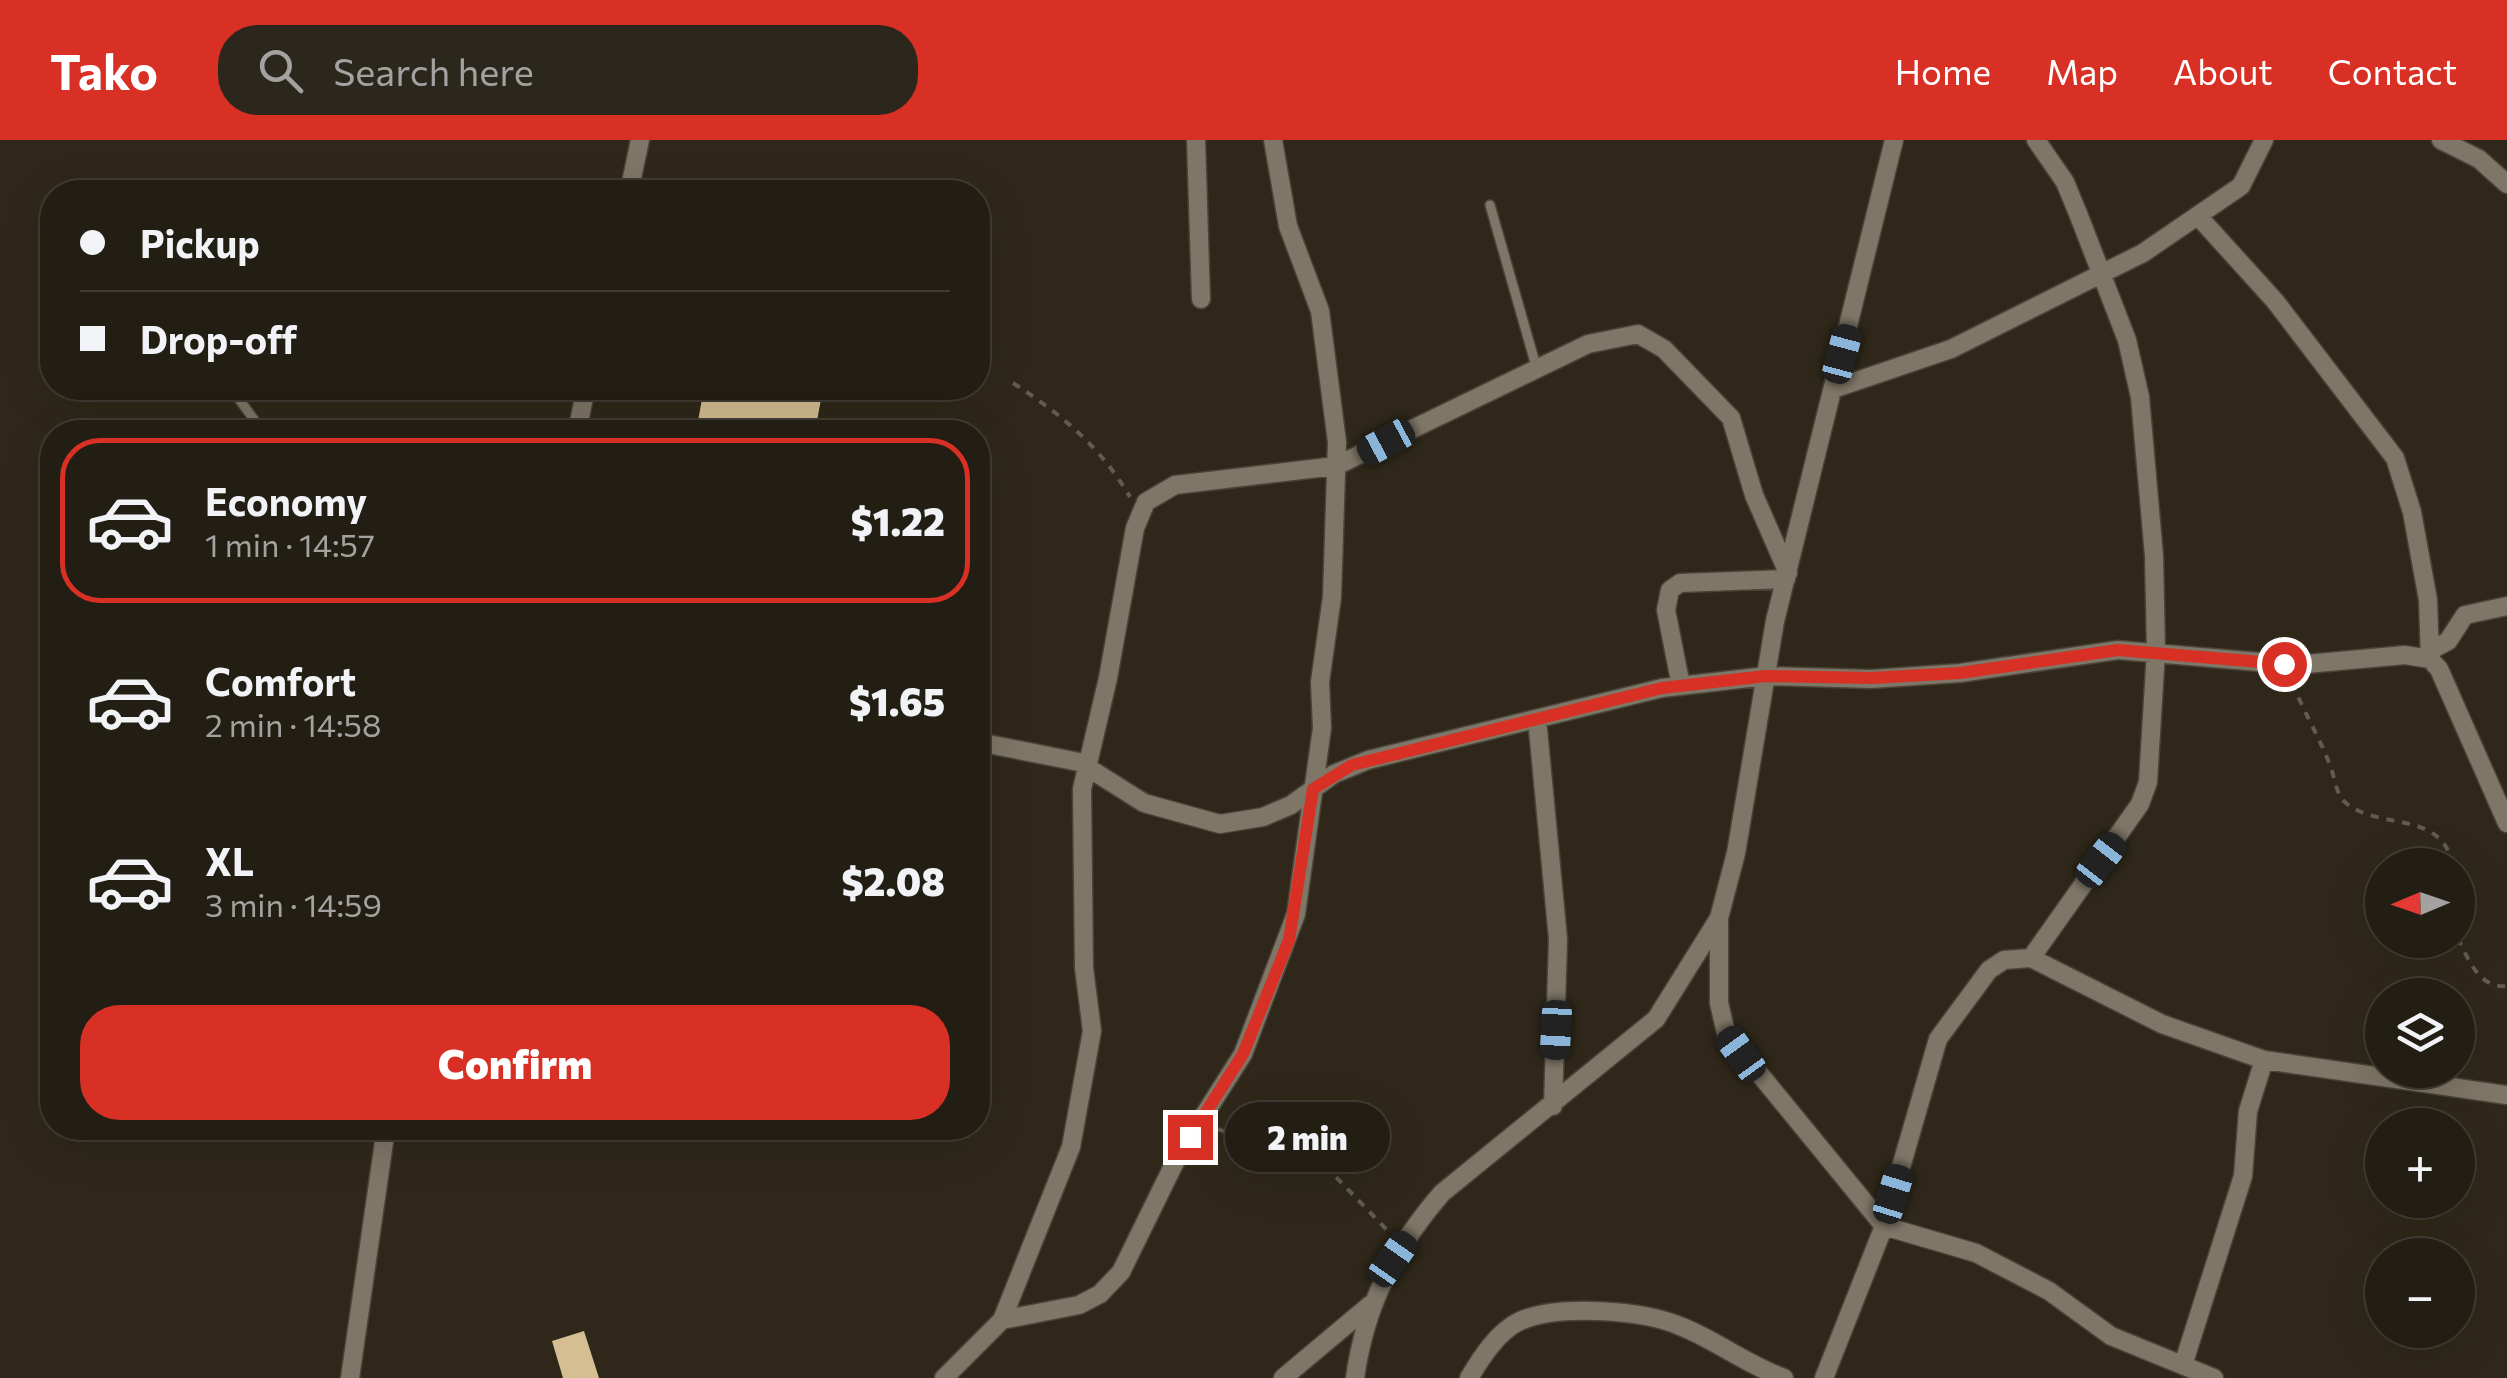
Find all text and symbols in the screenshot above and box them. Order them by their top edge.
search box [218,25,918,115]
text: Tako [50,41,158,100]
icon: search [253,43,308,98]
text: Search here [333,47,534,94]
text: Home [1895,49,1991,92]
text: Map [2046,49,2118,92]
text: About [2173,49,2273,92]
text: Contact [2328,49,2457,92]
text: Pickup [140,219,260,266]
text: Drop-off [140,315,297,362]
car [1820,321,1864,387]
car [1352,415,1420,469]
icon: car [85,476,175,566]
text: Economy [205,477,367,524]
text: $1.22 [851,497,945,544]
text: 1 min · 14:57 [205,524,375,564]
route start [2262,642,2307,687]
icon: car [85,656,175,746]
text: Comfort [205,657,356,704]
text: $1.65 [849,677,945,724]
text: 2 min · 14:58 [205,704,381,744]
car [2071,827,2131,893]
icon: car [85,836,175,926]
text: XL [205,837,254,884]
north arrow [2365,848,2475,958]
map controls [2365,848,2475,1348]
text: $2.08 [842,857,945,904]
text: 3 min · 14:59 [205,884,382,924]
button: layers [2365,978,2475,1088]
car [1539,999,1573,1061]
button: Confirm [80,1005,950,1120]
car [1711,1021,1771,1087]
callout: 2 min [1225,1102,1390,1172]
button: + [2365,1108,2475,1218]
route end [1168,1115,1213,1160]
text: 2 min [1267,1117,1348,1157]
car [1870,1161,1916,1227]
car [1364,1226,1422,1292]
button: − [2365,1238,2475,1348]

